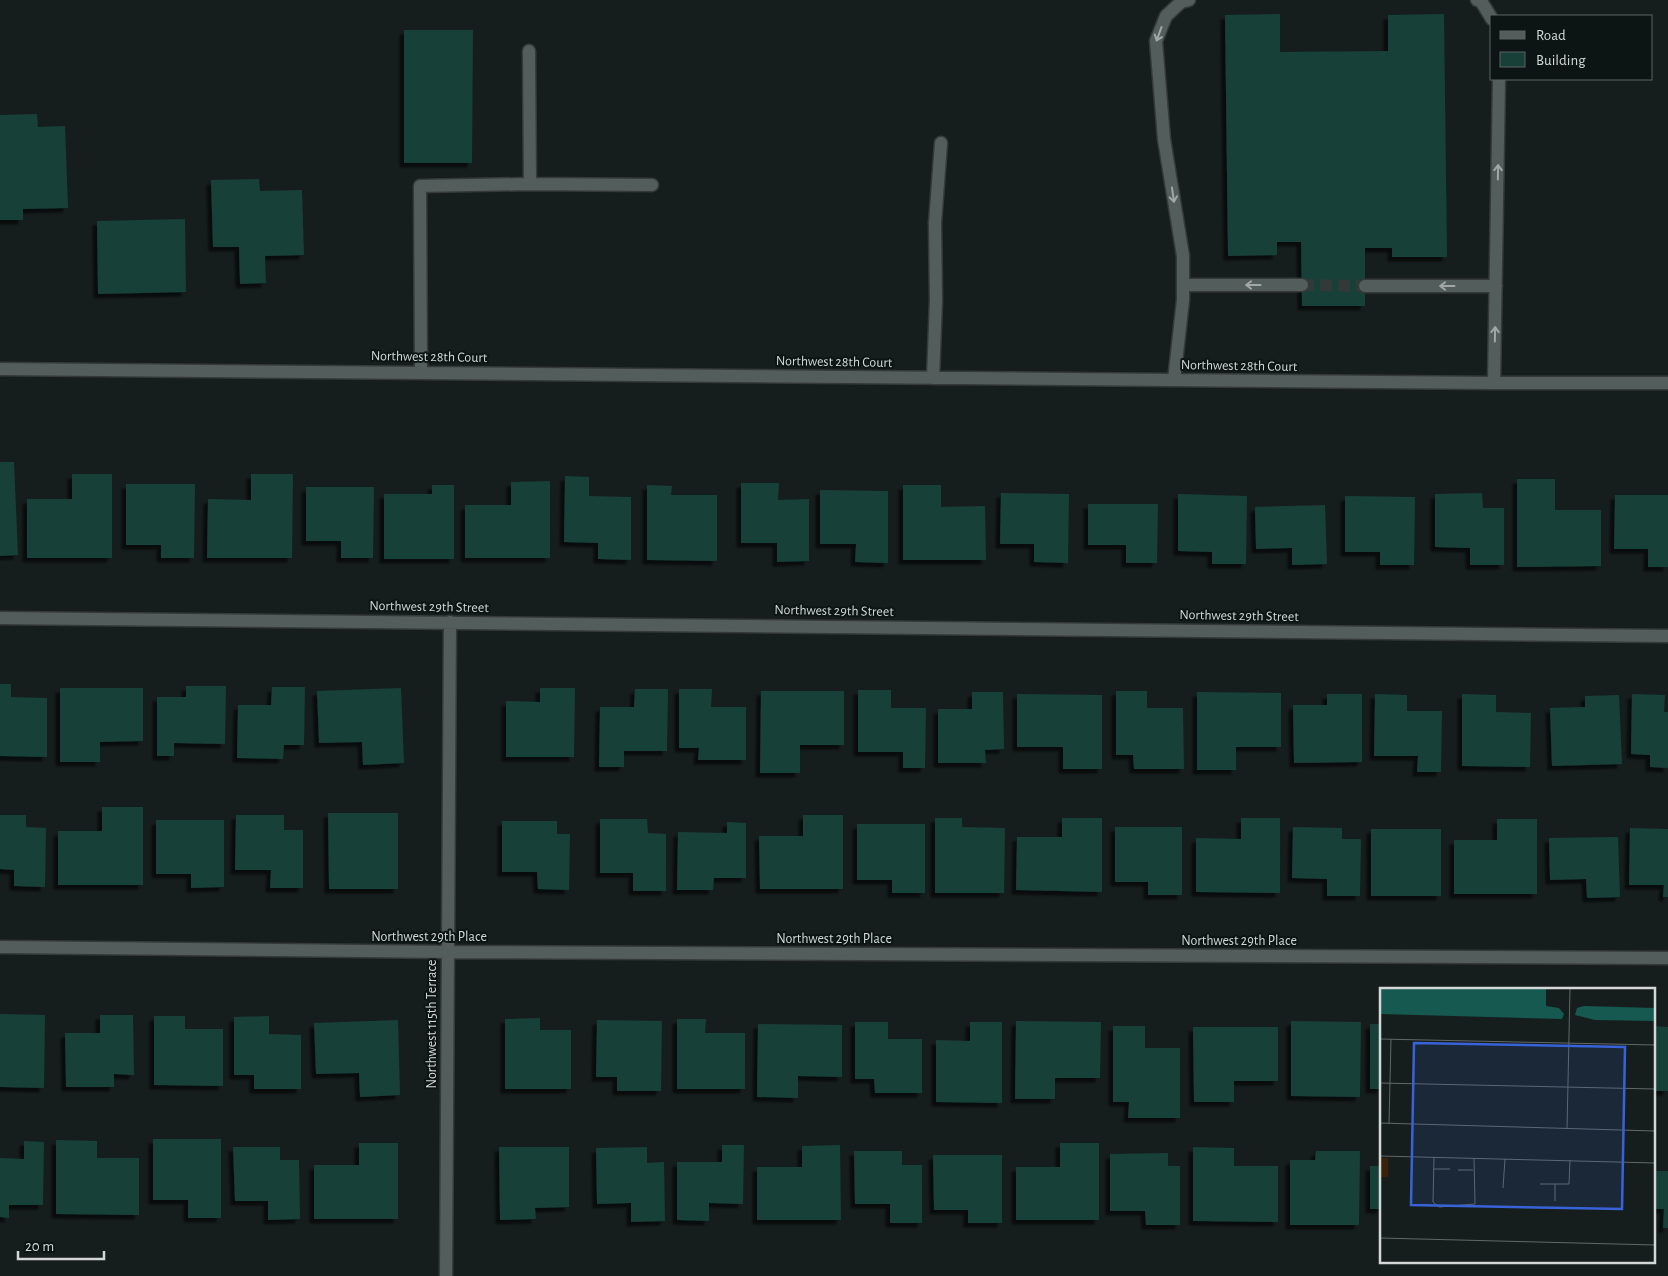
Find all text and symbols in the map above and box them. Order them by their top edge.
legend [1490,15,1653,80]
one-way arrow [1154,26,1163,42]
text: Road [1536,28,1566,43]
text: Building [1536,53,1586,68]
one-way arrow [1493,164,1503,180]
one-way arrow [1168,187,1178,203]
one-way arrow [1245,280,1262,290]
one-way arrow [1440,281,1456,291]
one-way arrow [1490,327,1500,343]
street label: Northwest 28th Court [371,349,488,365]
street label: Northwest 28th Court [776,354,893,370]
street label: Northwest 28th Court [1181,358,1298,374]
street label: Northwest 29th Street [369,599,489,615]
street label: Northwest 29th Street [774,603,894,619]
street label: Northwest 29th Street [1179,608,1299,624]
street label: Northwest 29th Place [371,930,487,944]
street label: Northwest 29th Place [776,932,892,946]
street label: Northwest 29th Place [1181,934,1297,948]
street label: Northwest 115th Terrace [425,960,439,1088]
inset map [1380,988,1656,1264]
scale bar [18,1228,104,1260]
text: 20 m [25,1239,54,1254]

